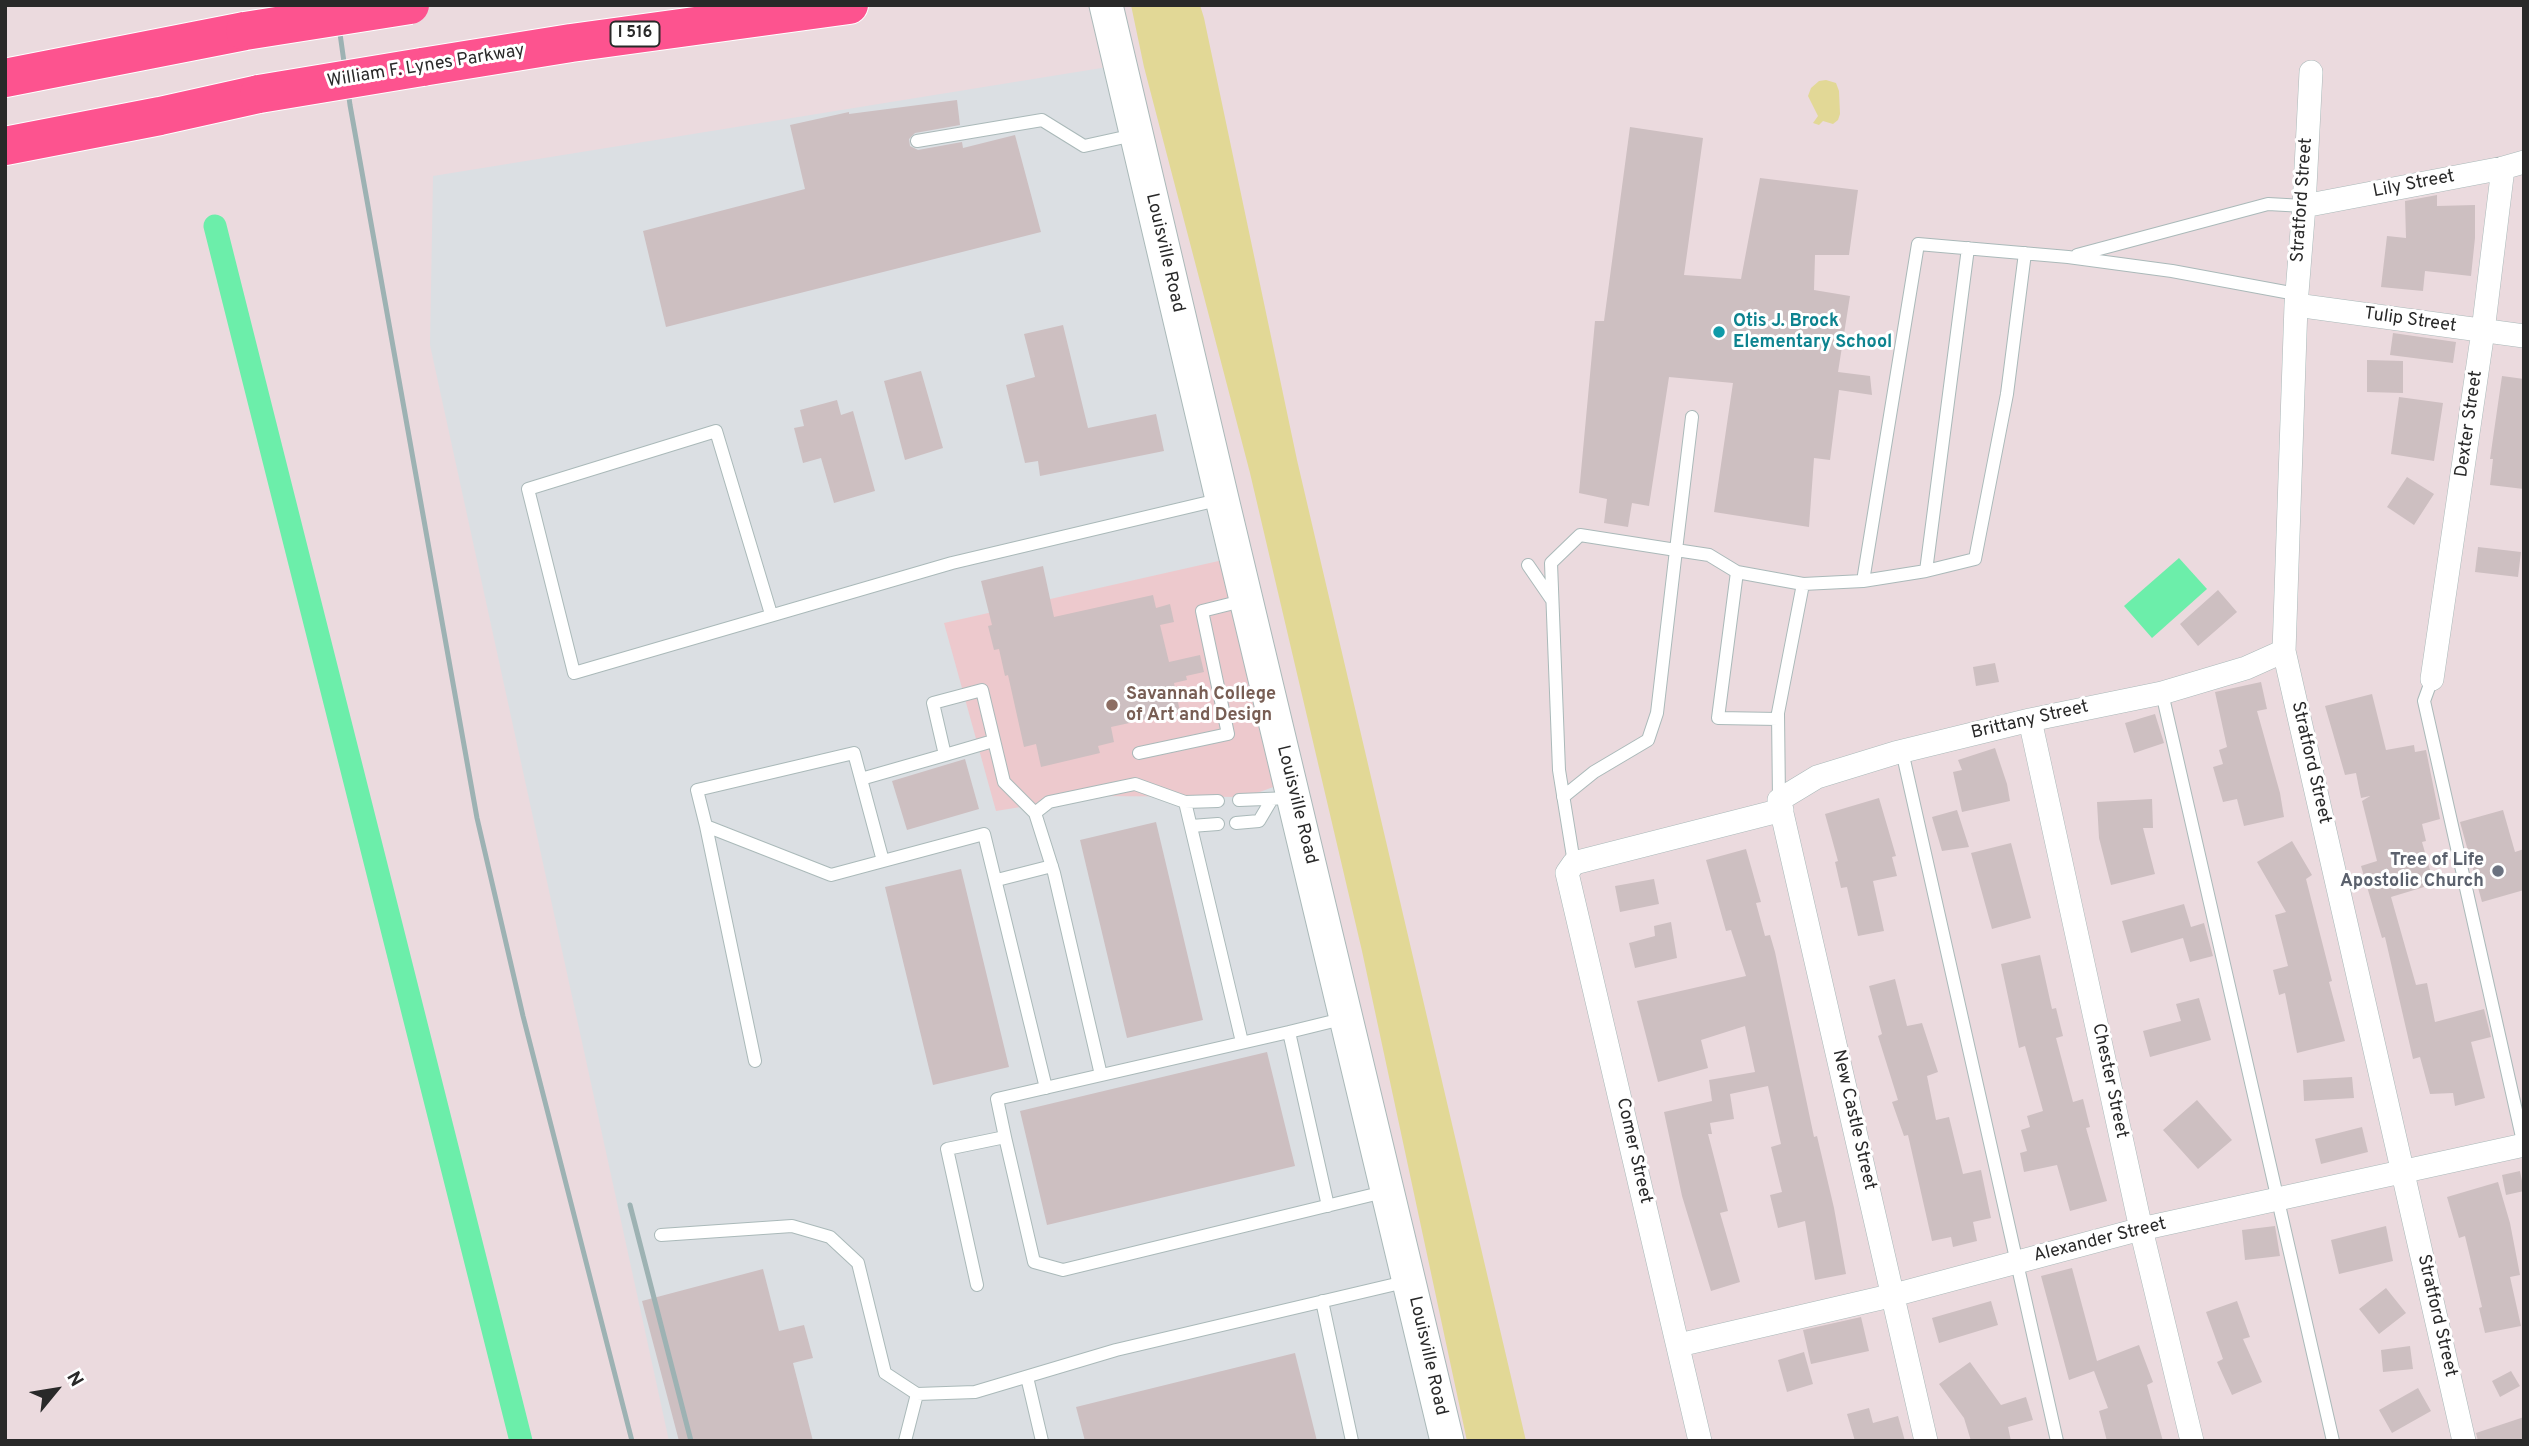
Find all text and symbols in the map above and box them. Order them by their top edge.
road number: I 516 [610,22,660,46]
street label: William F. Lynes Parkway [326,41,526,93]
street label: Stratford Street [2288,137,2318,263]
street label: Lily Street [2371,167,2457,203]
street label: Louisville Road [1140,191,1188,315]
street label: Tulip Street [2362,304,2458,338]
place label: Otis J. Brock Elementary School [1733,311,1892,354]
marker: Otis J. Brock Elementary School [1711,324,1727,340]
street label: Dexter Street [2452,369,2488,479]
place label: Savannah College of Art and Design [1126,684,1276,726]
marker: Savannah College of Art and Design [1104,697,1120,713]
street label: Brittany Street [1969,697,2091,745]
street label: Stratford Street [2285,700,2335,826]
street label: Louisville Road [1271,743,1321,867]
place label: Tree of Life Apostolic Church [2340,850,2484,892]
marker: Tree of Life Apostolic Church [2490,863,2506,879]
street label: Chester Street [2086,1021,2132,1141]
street label: New Castle Street [1826,1048,1880,1192]
street label: Comer Street [1610,1096,1656,1206]
street label: Alexander Street [2031,1214,2169,1268]
street label: Stratford Street [2411,1253,2461,1379]
street label: Louisville Road [1403,1294,1451,1418]
north arrow [21,1355,91,1425]
text: N [60,1368,88,1391]

